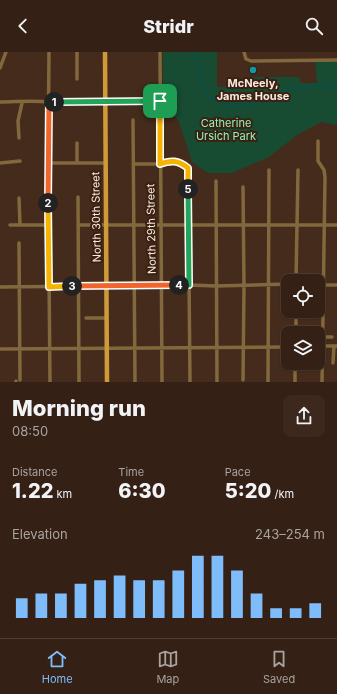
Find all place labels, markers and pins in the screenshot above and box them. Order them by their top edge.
marker: McNeely, James House [248,65,258,75]
place label: McNeely, James House [217,76,290,103]
pin [143,84,177,118]
pin: 1 [44,92,64,112]
pin: 5 [178,179,198,199]
pin: 2 [38,193,58,213]
pin: 4 [169,275,189,295]
pin: 3 [62,276,82,296]

